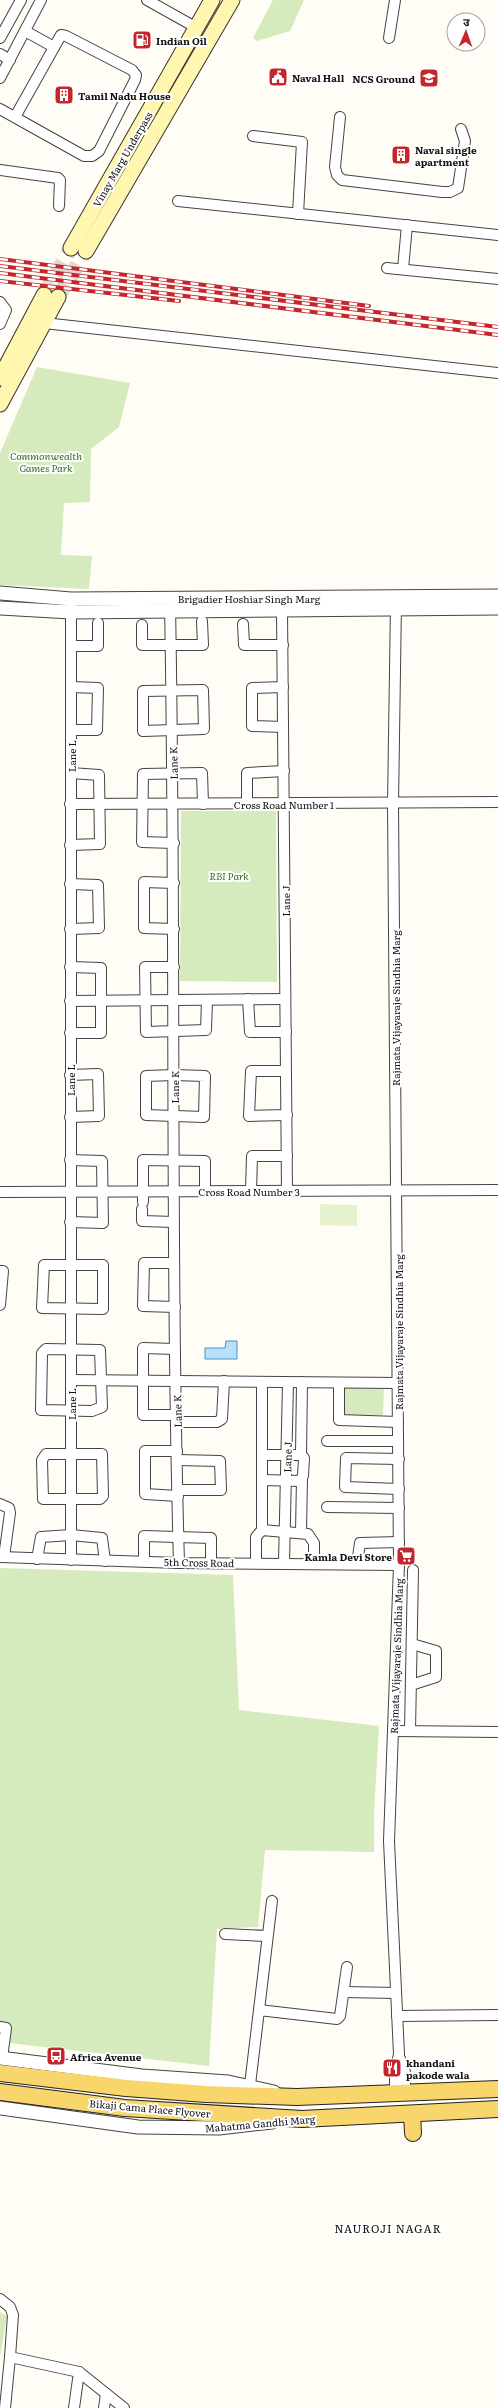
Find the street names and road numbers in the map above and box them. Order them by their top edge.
street label: Vinay Marg Underpass [88,108,156,210]
street label: Brigadier Hoshiar Singh Marg [178,591,321,606]
street label: Lane L [64,740,79,772]
street label: Lane K [165,746,181,780]
street label: Cross Road Number 1 [234,797,334,812]
street label: Lane J [278,885,293,916]
street label: Rajmata Vijayaraje Sindhia Marg [388,930,403,1086]
street label: Lane L [63,1064,78,1096]
street label: Lane K [167,1070,182,1103]
street label: Cross Road Number 3 [198,1184,300,1199]
street label: Rajmata Vijayaraje Sindhia Marg [391,1254,406,1410]
street label: Lane L [64,1388,79,1420]
street label: Lane K [169,1394,185,1428]
street label: Lane J [279,1441,295,1473]
street label: 5th Cross Road [164,1554,234,1570]
street label: Rajmata Vijayaraje Sindhia Marg [386,1577,406,1734]
street label: Bikaji Cama Place Flyover [89,2095,211,2121]
street label: Mahatma Gandhi Marg [204,2111,316,2135]

